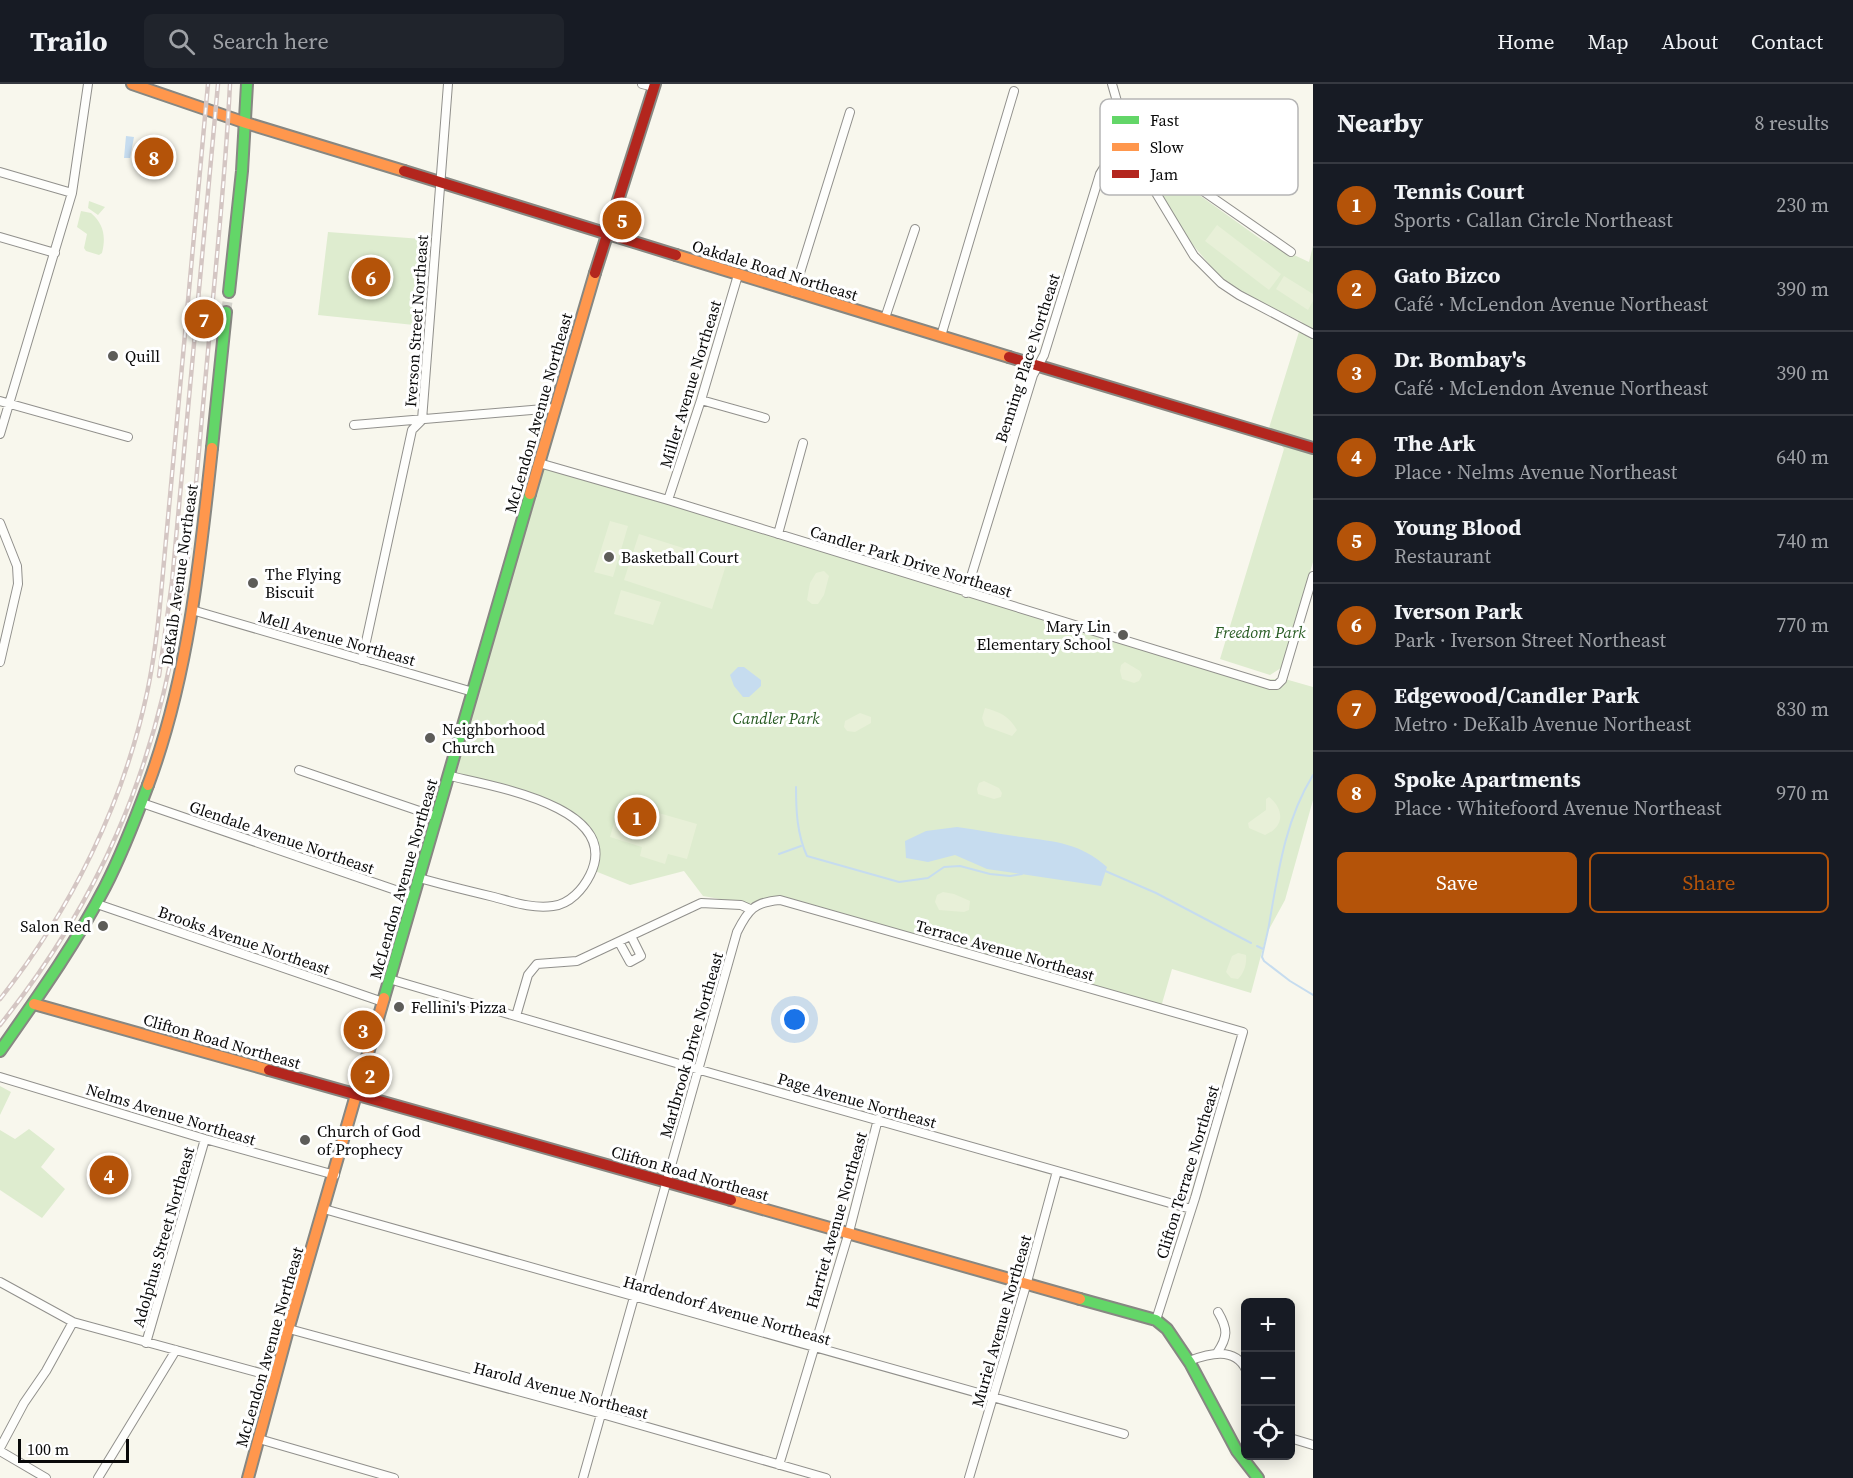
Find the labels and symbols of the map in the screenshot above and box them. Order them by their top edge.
legend [1100,99,1298,195]
text: Fast [1150,109,1180,131]
pin: 8 [134,134,174,180]
text: Slow [1150,136,1185,158]
text: Jam [1149,163,1178,185]
pin: 5 [602,198,642,242]
street label: Iverson Street Northeast [399,233,433,408]
street label: Oakdale Road Northeast [689,234,861,306]
pin: 6 [352,254,391,300]
street label: Benning Place Northeast [989,270,1065,445]
pin: 7 [184,296,224,342]
street label: Miller Avenue Northeast [654,297,726,471]
street label: McLendon Avenue Northeast [499,310,577,516]
place label: Quill [125,345,160,367]
marker: Quill [106,349,120,363]
street label: DeKalb Avenue Northeast [155,482,203,667]
street label: Candler Park Drive Northeast [807,520,1015,602]
place label: Basketball Court [621,546,740,568]
marker: Basketball Court [602,550,616,564]
place label: The Flying Biscuit [265,563,341,603]
marker: The Flying Biscuit [246,576,260,590]
street label: Mell Avenue Northeast [256,605,419,671]
place label: Mary Lin Elementary School [977,615,1111,655]
park label: Freedom Park [1213,621,1306,643]
marker: Mary Lin Elementary School [1116,628,1130,642]
park label: Candler Park [732,707,820,729]
place label: Neighborhood Church [442,718,545,758]
marker: Neighborhood Church [423,731,437,745]
street label: McLendon Avenue Northeast [364,776,442,982]
pin: 1 [618,794,656,840]
street label: Glendale Avenue Northeast [187,795,378,879]
street label: Brooks Avenue Northeast [155,900,333,980]
street label: Terrace Avenue Northeast [913,914,1098,986]
place label: Salon Red [20,915,91,937]
marker: Salon Red [96,919,110,933]
street label: Marlbrook Drive Northeast [654,949,728,1140]
place label: Fellini's Pizza [411,996,507,1018]
marker: Fellini's Pizza [392,1000,406,1014]
your location [780,1005,809,1034]
street label: Clifton Road Northeast [141,1008,304,1074]
pin: 3 [344,1008,382,1052]
pin: 2 [350,1052,389,1098]
street label: Page Avenue Northeast [775,1067,940,1133]
street label: Nelms Avenue Northeast [84,1078,259,1151]
street label: Clifton Terrace Northeast [1150,1082,1224,1261]
place label: Church of God of Prophecy [317,1120,421,1160]
street label: Harriet Avenue Northeast [800,1128,872,1311]
marker: Church of God of Prophecy [298,1133,312,1147]
street label: Clifton Road Northeast [609,1140,772,1206]
street label: Adolphus Street Northeast [127,1143,200,1330]
pin: 4 [90,1152,128,1198]
street label: Muriel Avenue Northeast [966,1232,1036,1410]
street label: McLendon Avenue Northeast [230,1244,308,1450]
street label: Hardendorf Avenue Northeast [621,1270,834,1350]
street label: Harold Avenue Northeast [471,1356,652,1424]
scale bar [18,1436,129,1464]

